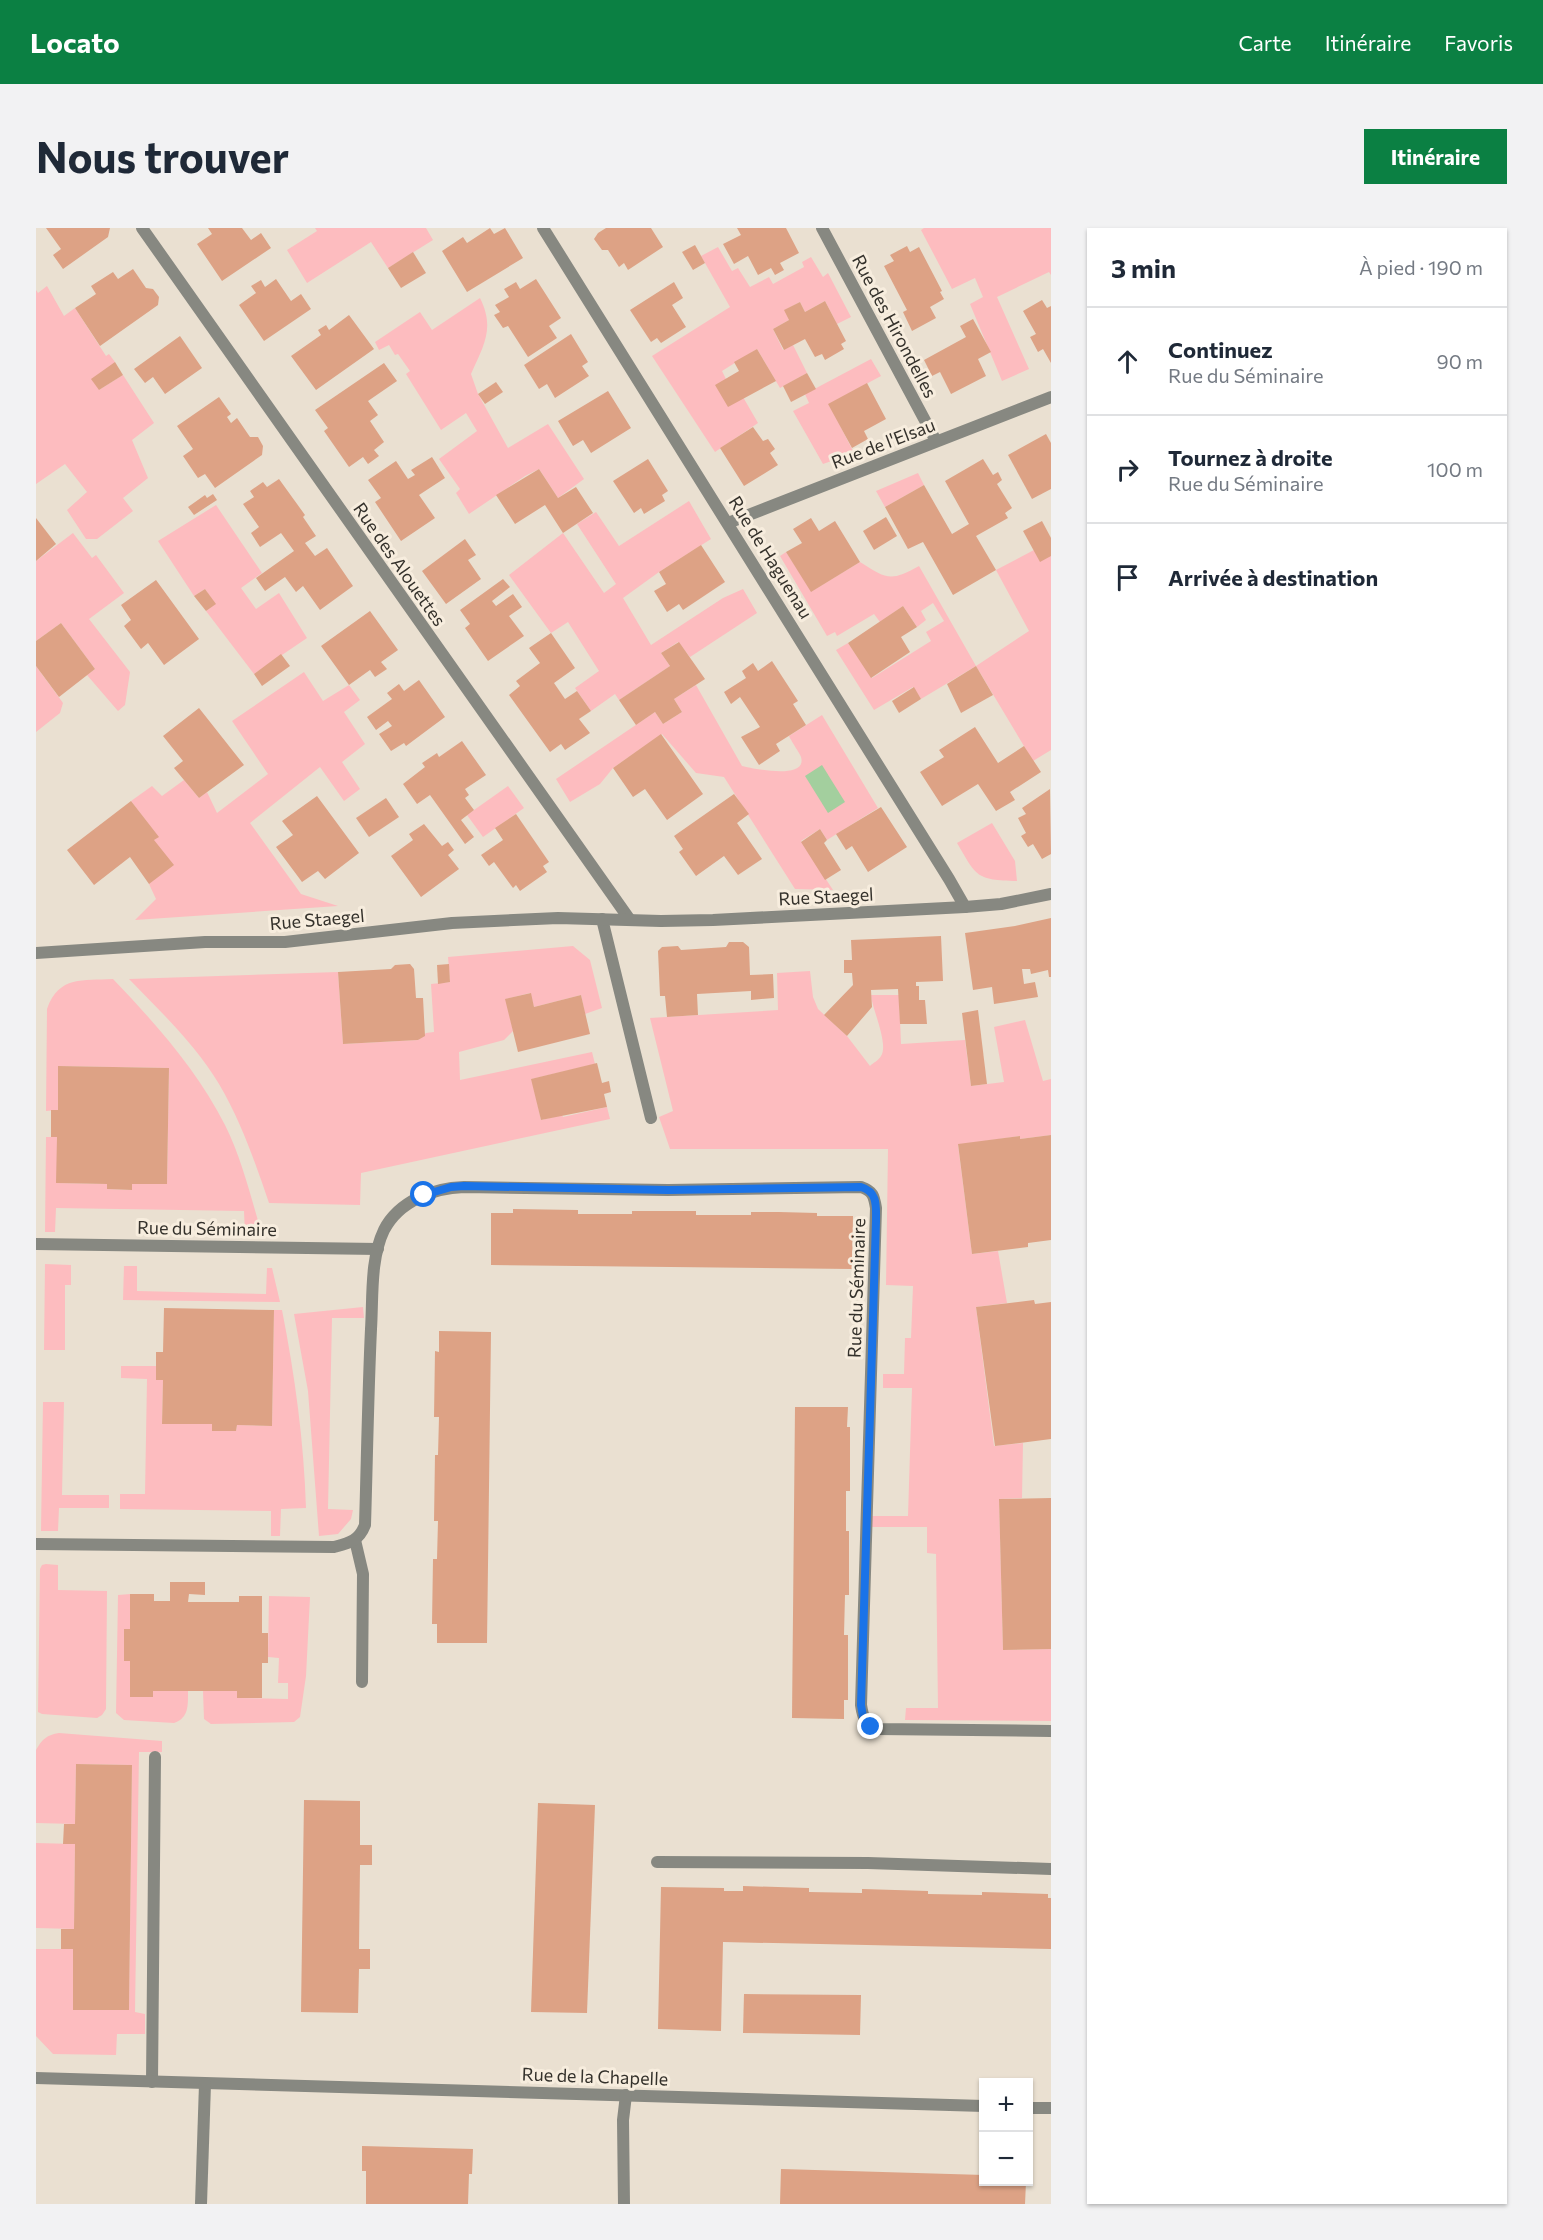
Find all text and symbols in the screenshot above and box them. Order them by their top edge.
text: Locato [30,25,120,59]
text: Carte [1238,30,1292,55]
text: Itinéraire [1325,30,1411,55]
text: Favoris [1444,30,1513,55]
button: Itinéraire [1364,129,1507,184]
text: Nous trouver [36,130,289,182]
street label: Rue des Hirondelles [848,251,942,401]
text: 3 min [1111,252,1176,283]
text: À pied · 190 m [1359,255,1483,279]
text: Continuez [1168,336,1273,363]
icon: ahead [1111,345,1144,378]
text: 90 m [1437,349,1483,373]
text: Rue du Séminaire [1168,363,1324,387]
street label: Rue de l'Elsau [828,413,938,473]
text: Tournez à droite [1168,444,1333,471]
icon: right [1111,453,1144,486]
text: 100 m [1427,457,1483,481]
text: Rue du Séminaire [1168,471,1324,495]
street label: Rue de Haguenau [724,492,818,622]
street label: Rue des Alouettes [349,498,451,630]
icon: arrive [1111,561,1144,594]
text: Arrivée à destination [1168,564,1378,591]
street label: Rue Staegel [778,883,874,909]
street label: Rue Staegel [269,904,365,934]
route start [410,1181,436,1207]
street label: Rue du Séminaire [137,1216,277,1240]
street label: Rue du Séminaire [843,1218,869,1358]
route end [857,1713,883,1739]
street label: Rue de la Chapelle [521,2062,669,2090]
map controls [979,2078,1033,2186]
button: + [979,2078,1033,2132]
button: − [979,2132,1033,2186]

